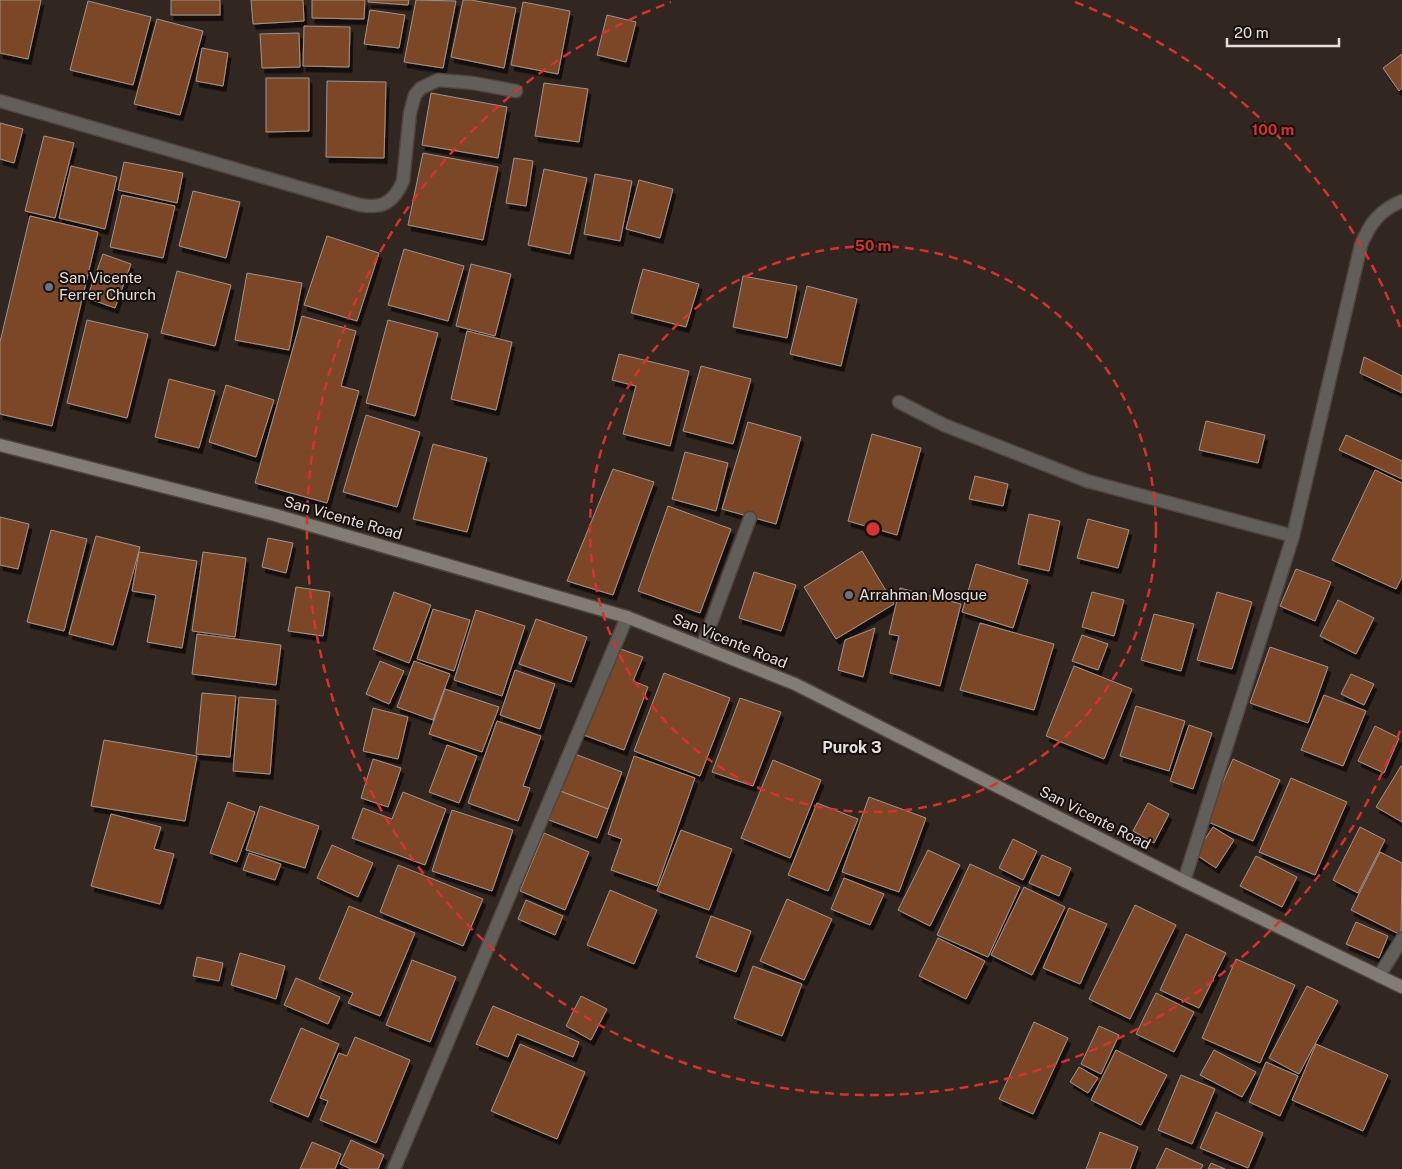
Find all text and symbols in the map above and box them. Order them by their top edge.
scale bar [1227,15,1340,47]
text: 20 m [1234,24,1269,41]
text: 100 m [1252,121,1294,138]
text: 50 m [855,237,891,254]
place label: San Vicente Ferrer Church [59,269,156,303]
marker: San Vicente Ferrer Church [43,281,55,293]
street label: San Vicente Road [282,493,404,543]
centre of rings [864,520,882,538]
place label: Arrahman Mosque [859,586,987,603]
marker: Arrahman Mosque [843,589,855,601]
street label: San Vicente Road [670,610,790,671]
district label: Purok 3 [822,738,882,757]
street label: San Vicente Road [1037,782,1154,853]

